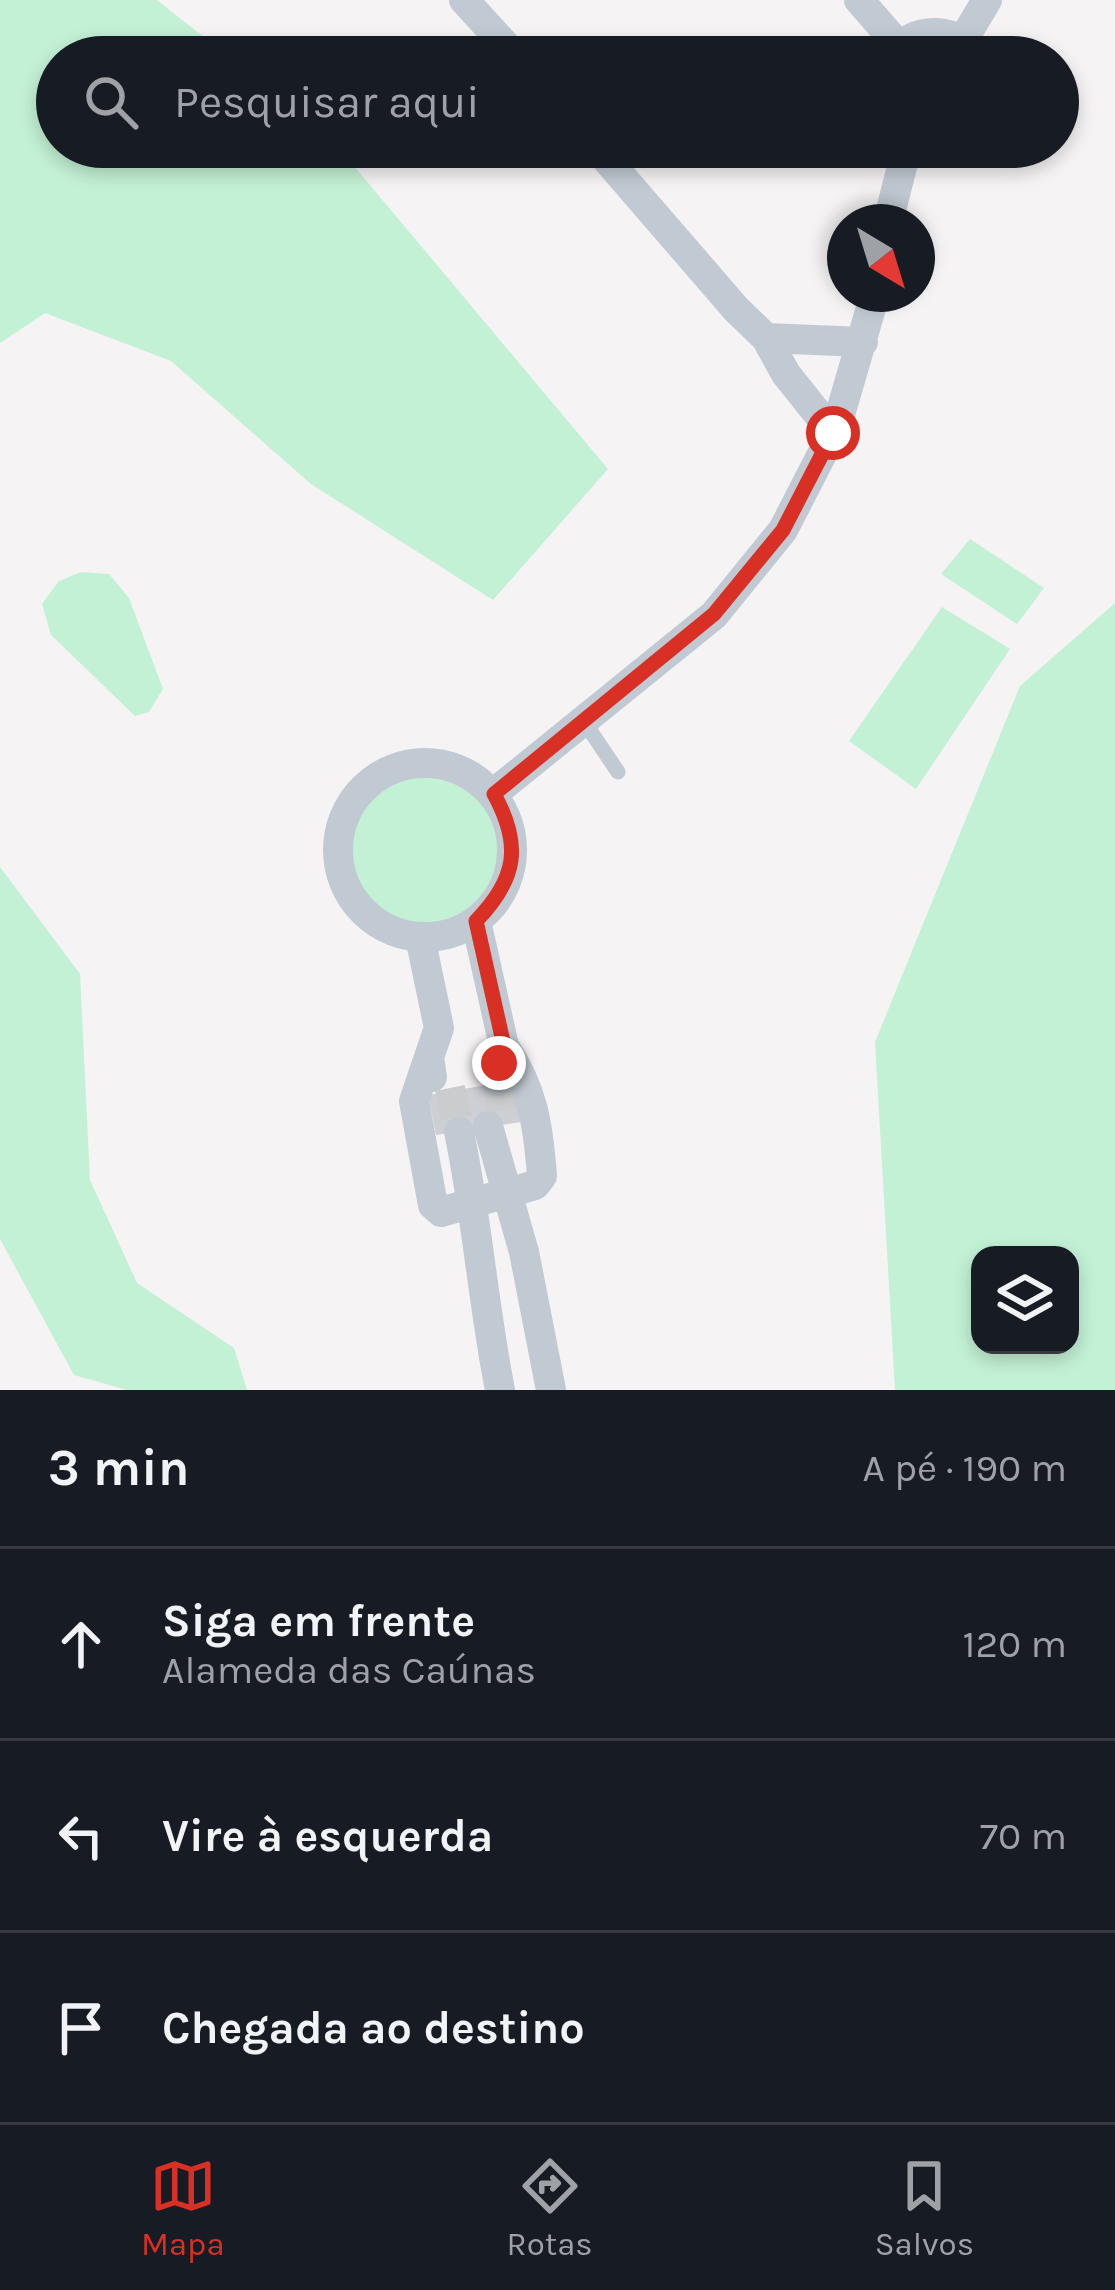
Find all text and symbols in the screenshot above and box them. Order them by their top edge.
search box [36,36,1079,168]
icon: search [78,69,144,135]
text: Pesquisar aqui [174,76,480,128]
north arrow [827,204,935,312]
route start [806,406,860,460]
route end [472,1036,526,1090]
map controls [971,1246,1079,1354]
button: layers [971,1246,1079,1354]
text: 3 min [48,1438,190,1498]
text: A pé · 190 m [863,1445,1067,1491]
text: Siga em frente [162,1595,475,1647]
icon: ahead [48,1611,114,1677]
text: 120 m [963,1621,1067,1667]
text: Alameda das Caúnas [162,1647,536,1693]
icon: left [48,1803,114,1869]
text: Vire à esquerda [162,1810,493,1862]
text: 70 m [980,1813,1067,1859]
icon: arrive [48,1995,114,2061]
text: Chegada ao destino [162,2002,585,2054]
tab: Mapa [141,2153,225,2263]
tab: Rotas [507,2153,593,2263]
tab: Salvos [875,2153,974,2263]

